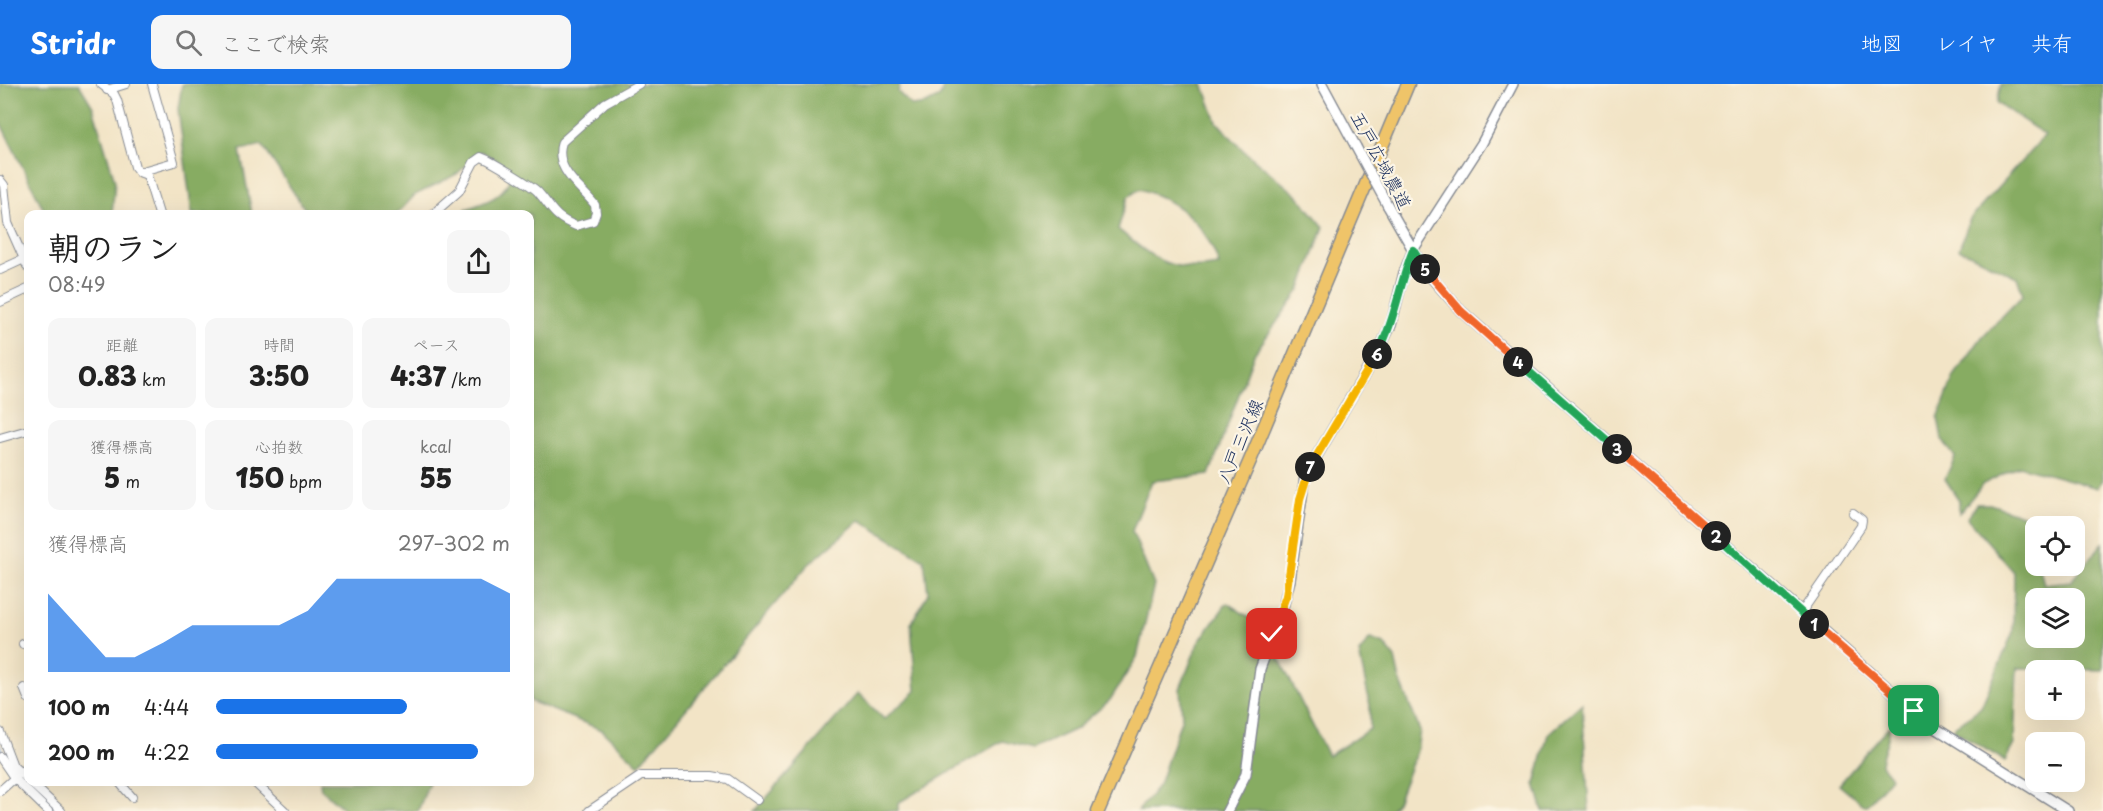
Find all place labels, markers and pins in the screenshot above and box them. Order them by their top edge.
pin: 5 [1410,254,1440,284]
pin: 6 [1362,339,1392,369]
pin: 4 [1503,347,1533,377]
pin: 3 [1602,434,1632,464]
pin: 7 [1295,452,1325,482]
pin: 2 [1701,521,1731,551]
pin [1246,608,1297,659]
pin: 1 [1799,609,1829,639]
pin [1888,685,1939,736]

